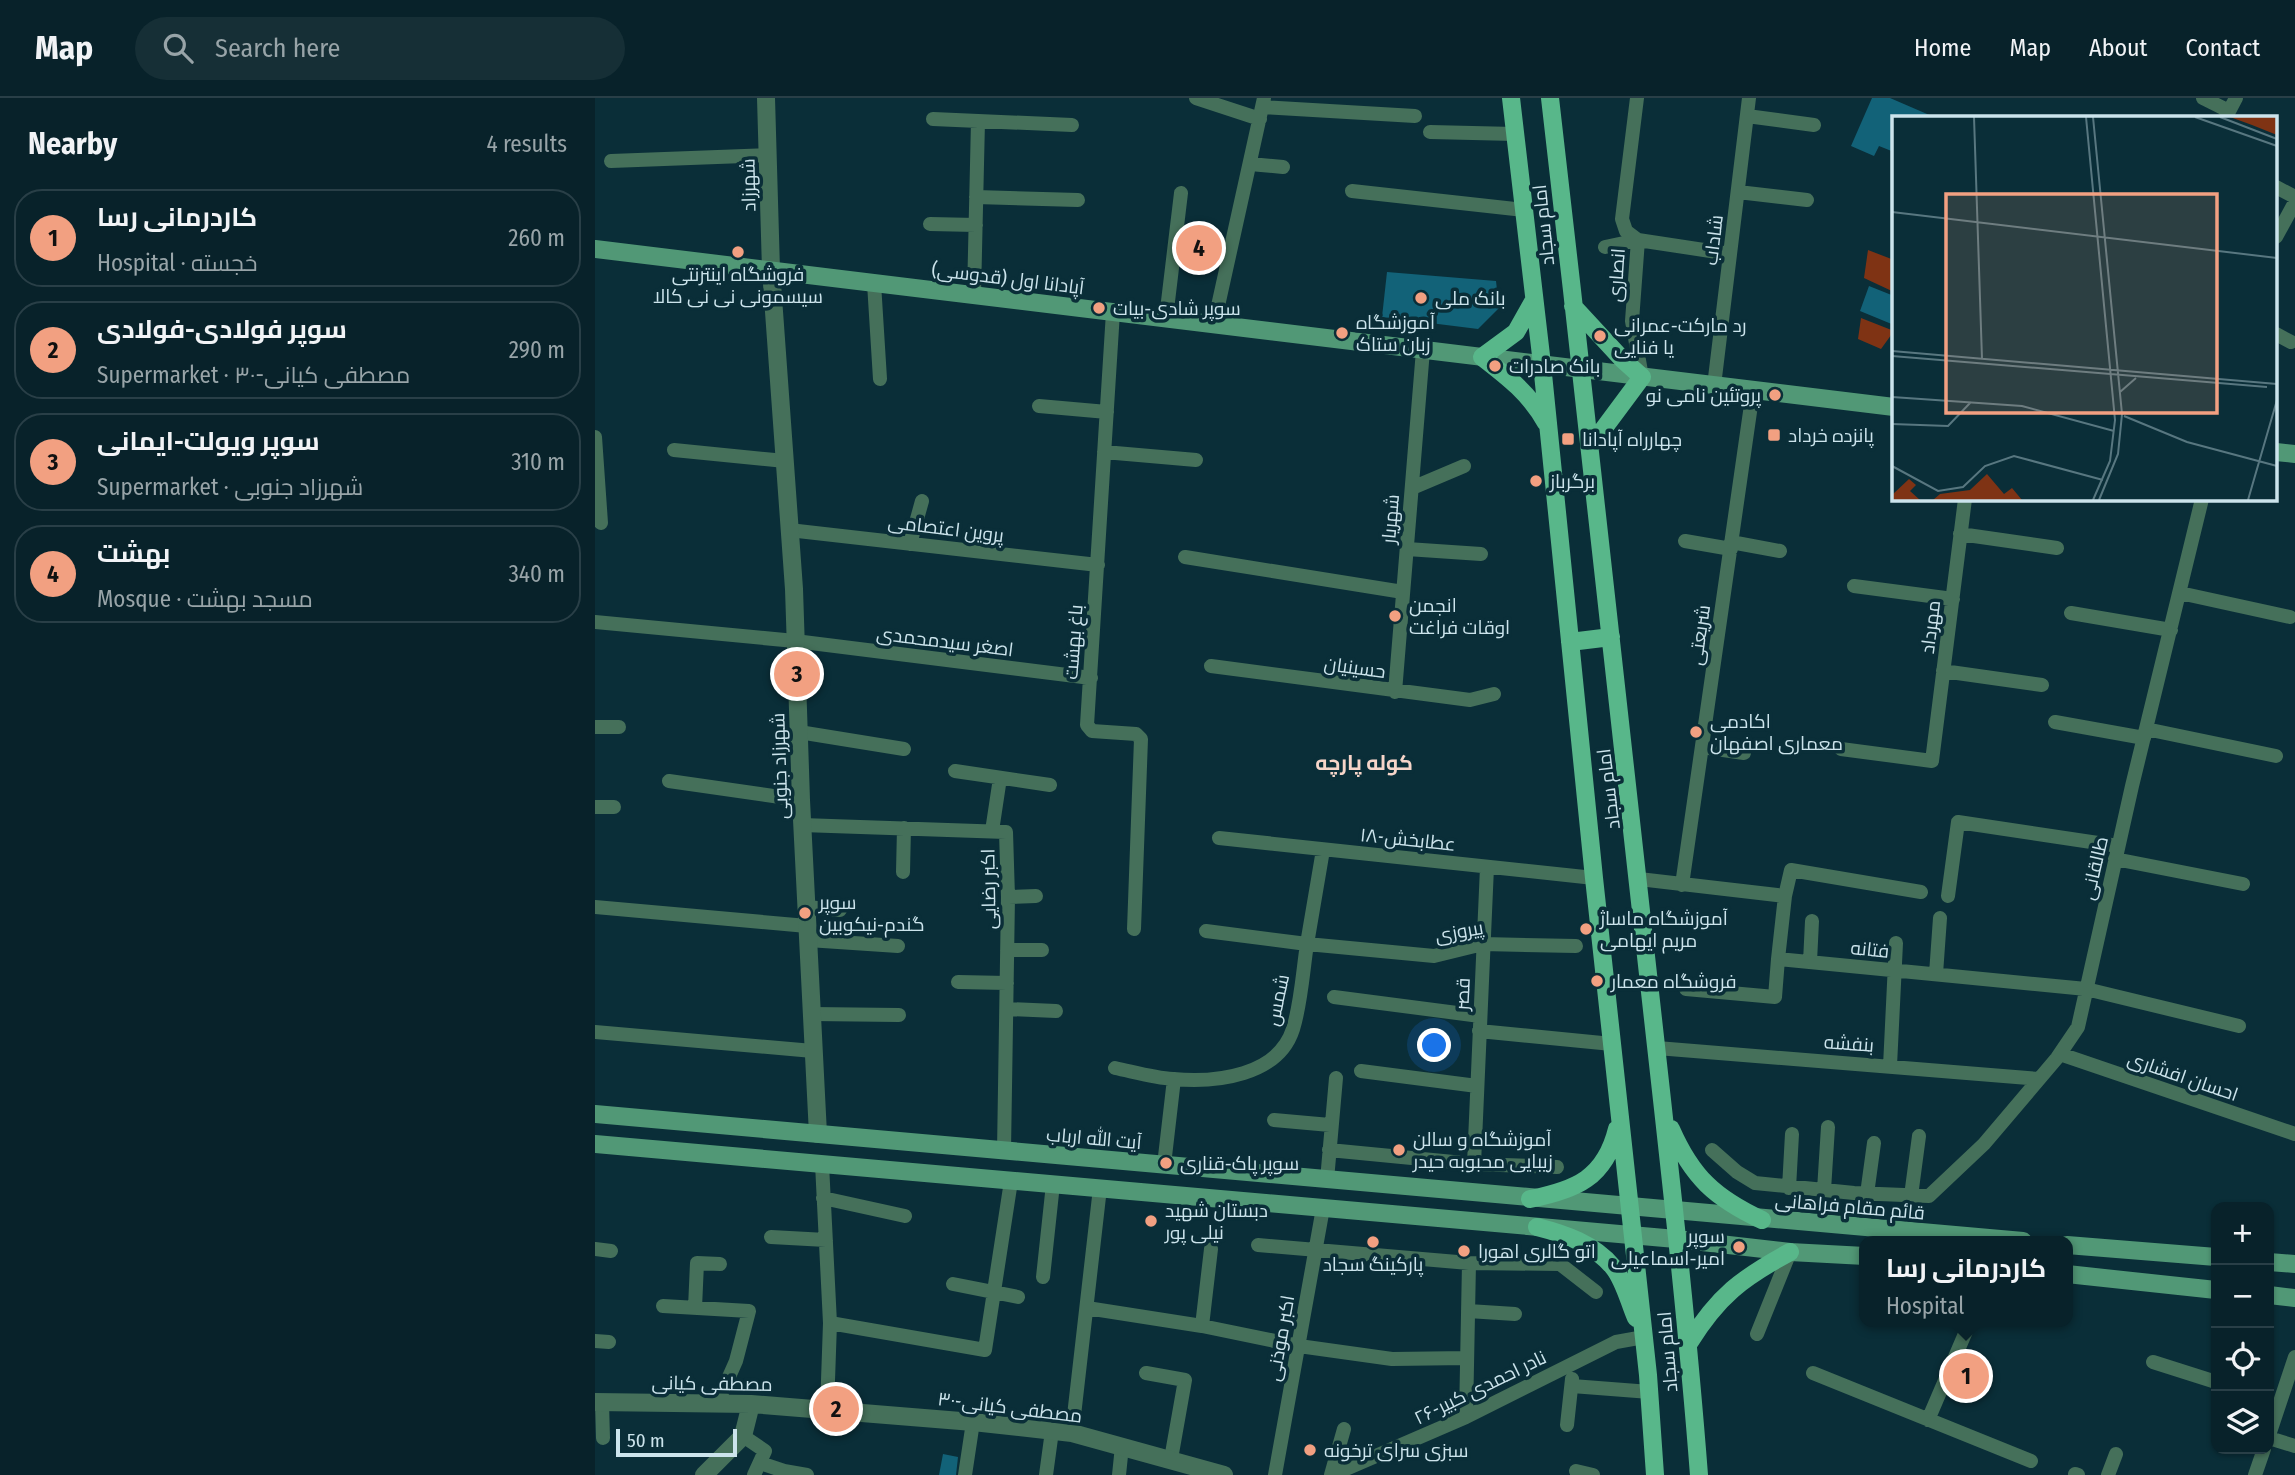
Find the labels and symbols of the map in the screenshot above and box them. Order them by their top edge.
inset map [1892,116,2277,500]
street label: شهرزاد [737,158,760,212]
street label: امام سجاد [1528,183,1561,267]
street label: شاداب [1699,214,1728,267]
pin: 4 [1176,222,1222,274]
marker: فروشگاه اینترنتی سیسمونی نی نی کالا [730,244,746,260]
street label: انصاری [1603,247,1630,303]
street label: آپادانا اول (قدوسی) [930,258,1086,300]
place label: فروشگاه اینترنتی سیسمونی نی نی کالا [653,263,823,308]
place label: بانک ملی [1435,287,1506,310]
marker: بانک ملی [1413,290,1429,306]
place label: سوپر شادی-بیات [1113,297,1241,321]
marker: سوپر شادی-بیات [1091,300,1107,316]
place label: آموزشگاه زبان ستاک [1356,311,1435,356]
place label: رد مارکت-عمرانی یا فنایی [1614,314,1747,359]
marker: آموزشگاه زبان ستاک [1334,325,1350,341]
marker: رد مارکت-عمرانی یا فنایی [1592,328,1608,344]
place label: بانک صادرات [1509,355,1600,378]
marker: بانک صادرات [1487,358,1503,374]
place label: پروتئین نامی نو [1646,384,1761,408]
marker: پروتئین نامی نو [1767,387,1783,403]
place label: پانزده خرداد [1788,424,1874,448]
marker: پانزده خرداد [1766,427,1782,443]
place label: چهارراه آپادانا [1582,428,1682,452]
marker: چهارراه آپادانا [1560,431,1576,447]
place label: برگرباز [1549,470,1595,493]
marker: برگرباز [1528,473,1544,489]
street label: شهریار [1377,493,1404,546]
street label: پروین اعتصامی [886,510,1005,548]
place label: انجمن اوقات فراغت [1409,594,1510,639]
street label: مهرداد [1916,599,1945,655]
street label: شریعتی [1684,603,1715,667]
street label: باغ بهشت [1059,604,1090,680]
marker: انجمن اوقات فراغت [1387,608,1403,624]
street label: اصغر سیدمحمدی [875,622,1015,661]
pin: 3 [774,648,820,700]
street label: حسینیان [1323,652,1387,683]
place label: اکادمی معماری اصفهان [1710,710,1843,755]
street label: شهرزاد جنوبی [766,712,793,820]
marker: اکادمی معماری اصفهان [1688,724,1704,740]
street label: امام سجاد [1592,747,1627,831]
district label: کوله پارچه [1315,750,1413,778]
street label: ۱۸-عطابخش [1359,823,1457,856]
street label: طالقانی [2076,834,2113,902]
street label: اکبر رضایی [976,848,1001,930]
place label: سوپر گندم-نیکوبین [818,891,925,938]
marker: سوپر گندم-نیکوبین [797,905,813,921]
place label: آموزشگاه ماساژ مریم ایهامی [1599,907,1728,954]
street label: پیروزی [1433,916,1485,948]
marker: آموزشگاه ماساژ مریم ایهامی [1578,921,1594,937]
street label: فتانه [1849,936,1890,963]
place label: فروشگاه معمار [1610,970,1737,993]
street label: شمس [1261,972,1294,1028]
marker: فروشگاه معمار [1589,973,1605,989]
street label: قصر [1450,977,1475,1012]
your location [1417,1028,1451,1062]
street label: بنفشه [1823,1030,1875,1057]
street label: احسان افشاری [2125,1047,2241,1106]
street label: آیت الله ارباب [1045,1122,1143,1154]
place label: آموزشگاه و سالن زیبایی محبوبه حیدر [1412,1128,1553,1173]
marker: آموزشگاه و سالن زیبایی محبوبه حیدر [1391,1142,1407,1158]
place label: سوپر پاک-قناری [1180,1152,1299,1176]
marker: سوپر پاک-قناری [1158,1155,1174,1171]
street label: قائم مقام فراهانی [1774,1188,1926,1227]
place label: دبستان شهید نیلی پور [1164,1199,1268,1245]
marker: دبستان شهید نیلی پور [1143,1213,1159,1229]
place label: سوپر امیر-اسماعیلی [1611,1225,1725,1270]
marker: پارکینگ سجاد [1365,1234,1381,1250]
marker: سوپر امیر-اسماعیلی [1731,1239,1747,1255]
place label: اتو گالری اهورا [1478,1240,1596,1263]
marker: اتو گالری اهورا [1456,1243,1472,1259]
place label: پارکینگ سجاد [1323,1253,1423,1277]
street label: اکبر موذنی [1262,1293,1299,1383]
street label: امام سجاد [1653,1310,1684,1393]
street label: ۲۶-نادر احمدی کبیر [1410,1345,1550,1429]
pin: 1 [1943,1350,1989,1402]
street label: مصطفی کیانی [651,1371,773,1396]
pin: 2 [813,1383,859,1435]
street label: ۳۰-مصطفی کیانی [936,1387,1084,1428]
scale bar [616,1426,737,1458]
place label: سبزی سرای ترخونه [1324,1439,1469,1462]
marker: سبزی سرای ترخونه [1302,1442,1318,1458]

